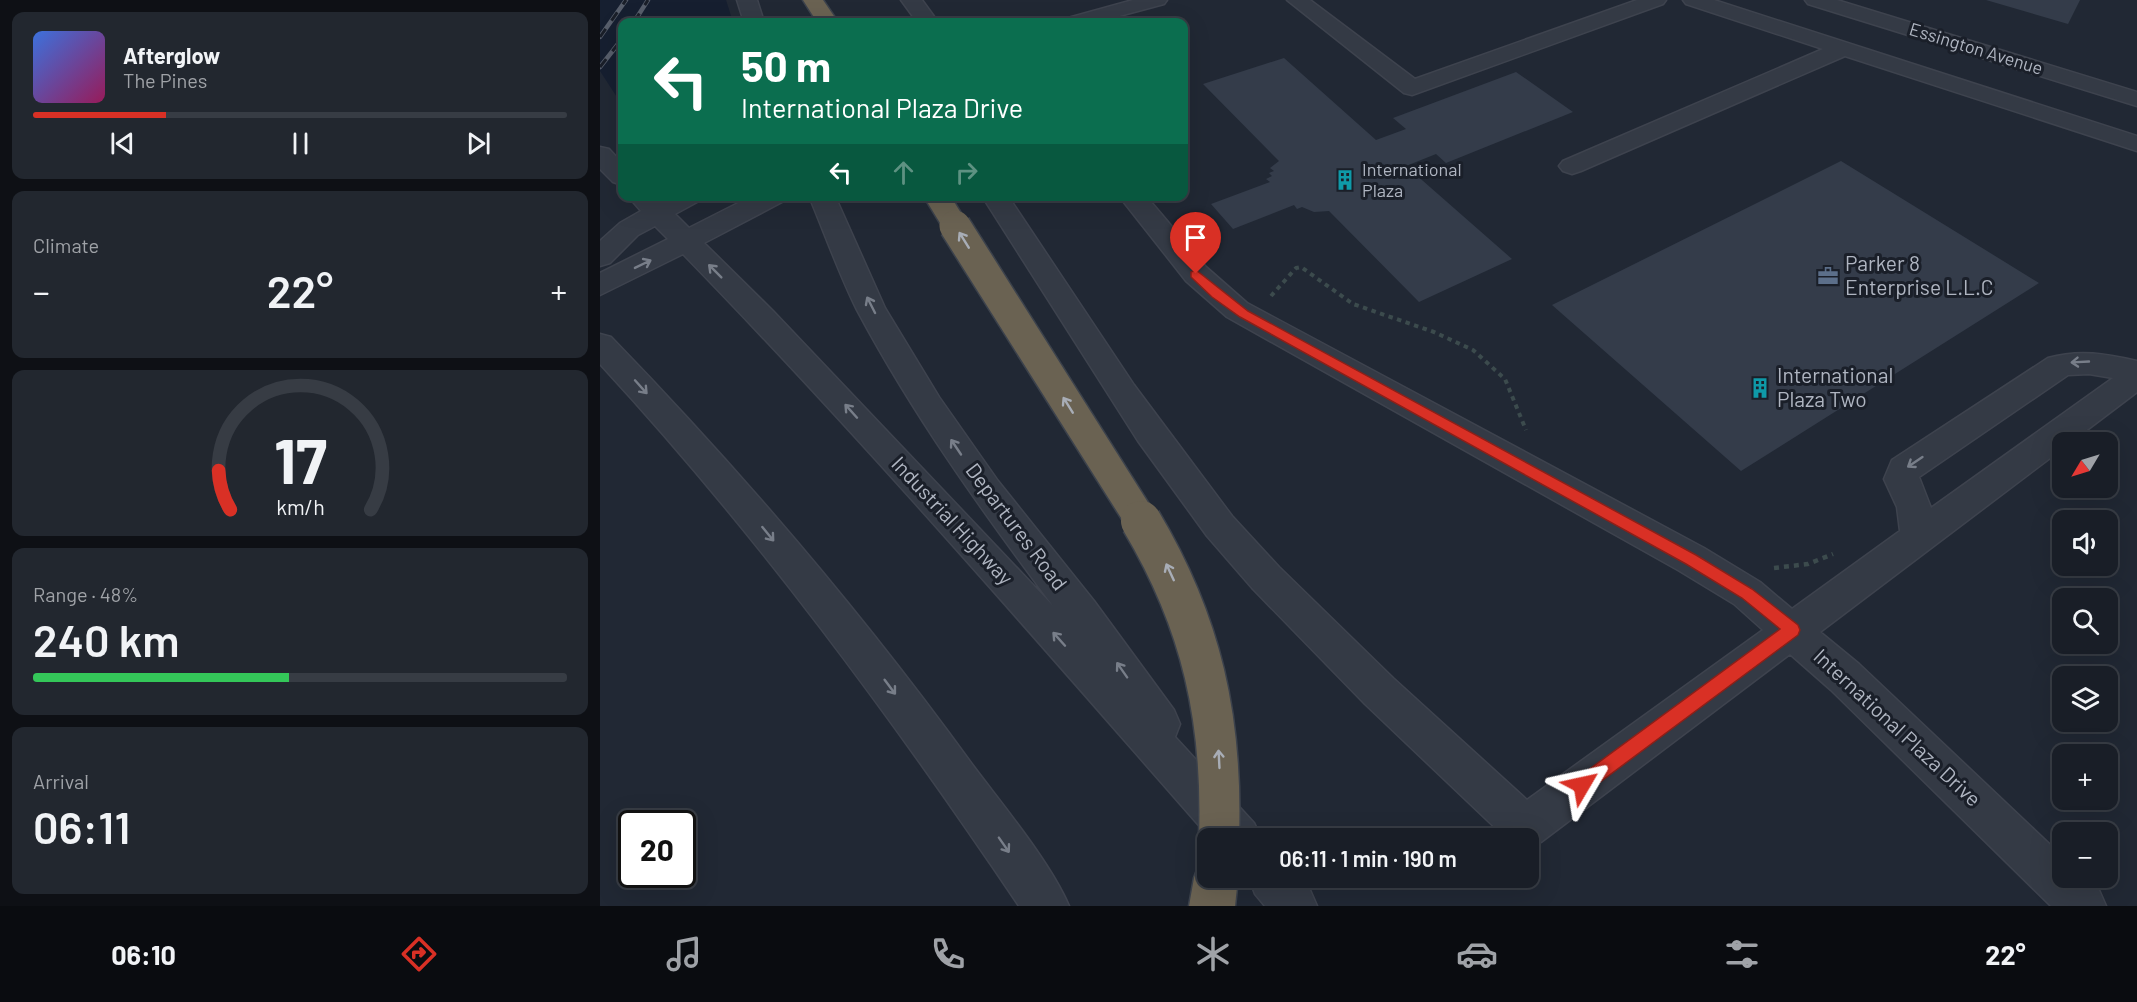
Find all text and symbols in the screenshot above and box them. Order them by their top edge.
street label: Essington Avenue [1907,17,2046,79]
text: 50 m [741,40,831,90]
text: Afterglow [123,42,220,68]
icon: left [642,42,720,120]
text: The Pines [123,68,207,92]
text: International Plaza Drive [741,91,1023,123]
icon: previous [106,127,139,160]
icon: pause [284,127,317,160]
icon: next [462,127,495,160]
icon: left [824,156,857,189]
icon: ahead [887,156,920,189]
icon: right [950,156,983,189]
place label: International Plaza [1362,158,1462,201]
building icon: International Plaza [1333,168,1357,192]
pin [1170,212,1221,274]
icon: arrive [1179,221,1212,254]
one-way arrow [958,232,971,249]
text: Climate [33,233,99,257]
place label: Parker 8 Enterprise L.L.C [1845,250,1994,299]
one-way arrow [634,257,652,269]
text: 22° [267,263,333,317]
one-way arrow [708,264,723,279]
office icon: Parker 8 Enterprise L.L.C [1816,264,1840,288]
text: − [33,271,50,311]
text: + [550,271,567,311]
one-way arrow [864,296,876,314]
one-way arrow [2071,357,2090,368]
place label: International Plaza Two [1777,362,1893,411]
building icon: International Plaza Two [1748,376,1772,400]
one-way arrow [634,379,648,394]
one-way arrow [1062,397,1074,414]
one-way arrow [844,404,858,419]
text: 17 [273,422,327,496]
north arrow [2052,432,2118,498]
map controls [2052,432,2118,888]
one-way arrow [949,438,962,455]
street label: Industrial Highway [887,451,1019,590]
one-way arrow [1907,456,1923,468]
street label: Departures Road [961,458,1073,595]
text: km/h [276,494,324,519]
button: sound [2052,510,2118,576]
one-way arrow [762,526,775,542]
one-way arrow [1163,563,1175,581]
text: Range · 48% [33,582,138,606]
button: search [2052,588,2118,654]
text: 240 km [33,612,179,666]
one-way arrow [1052,632,1066,647]
street label: International Plaza Drive [1809,643,1987,811]
one-way arrow [1116,663,1128,679]
button: layers [2052,666,2118,732]
one-way arrow [883,679,896,695]
button: + [2052,744,2118,810]
one-way arrow [1214,750,1225,770]
position arrow [1550,753,1614,817]
text: Arrival [33,769,89,793]
text: 06:11 [33,799,130,853]
speed limit sign: 20 [618,810,696,888]
button: − [2052,822,2118,888]
one-way arrow [998,836,1010,853]
text: 06:11 · 1 min · 190 m [1279,845,1457,871]
icon: directions [398,933,440,975]
icon: music [663,933,705,975]
icon: phone [927,933,969,975]
icon: climate [1192,933,1234,975]
icon: car [1456,933,1498,975]
icon: filters [1721,933,1763,975]
text: 06:10 [111,938,176,970]
text: 22° [1985,938,2026,970]

